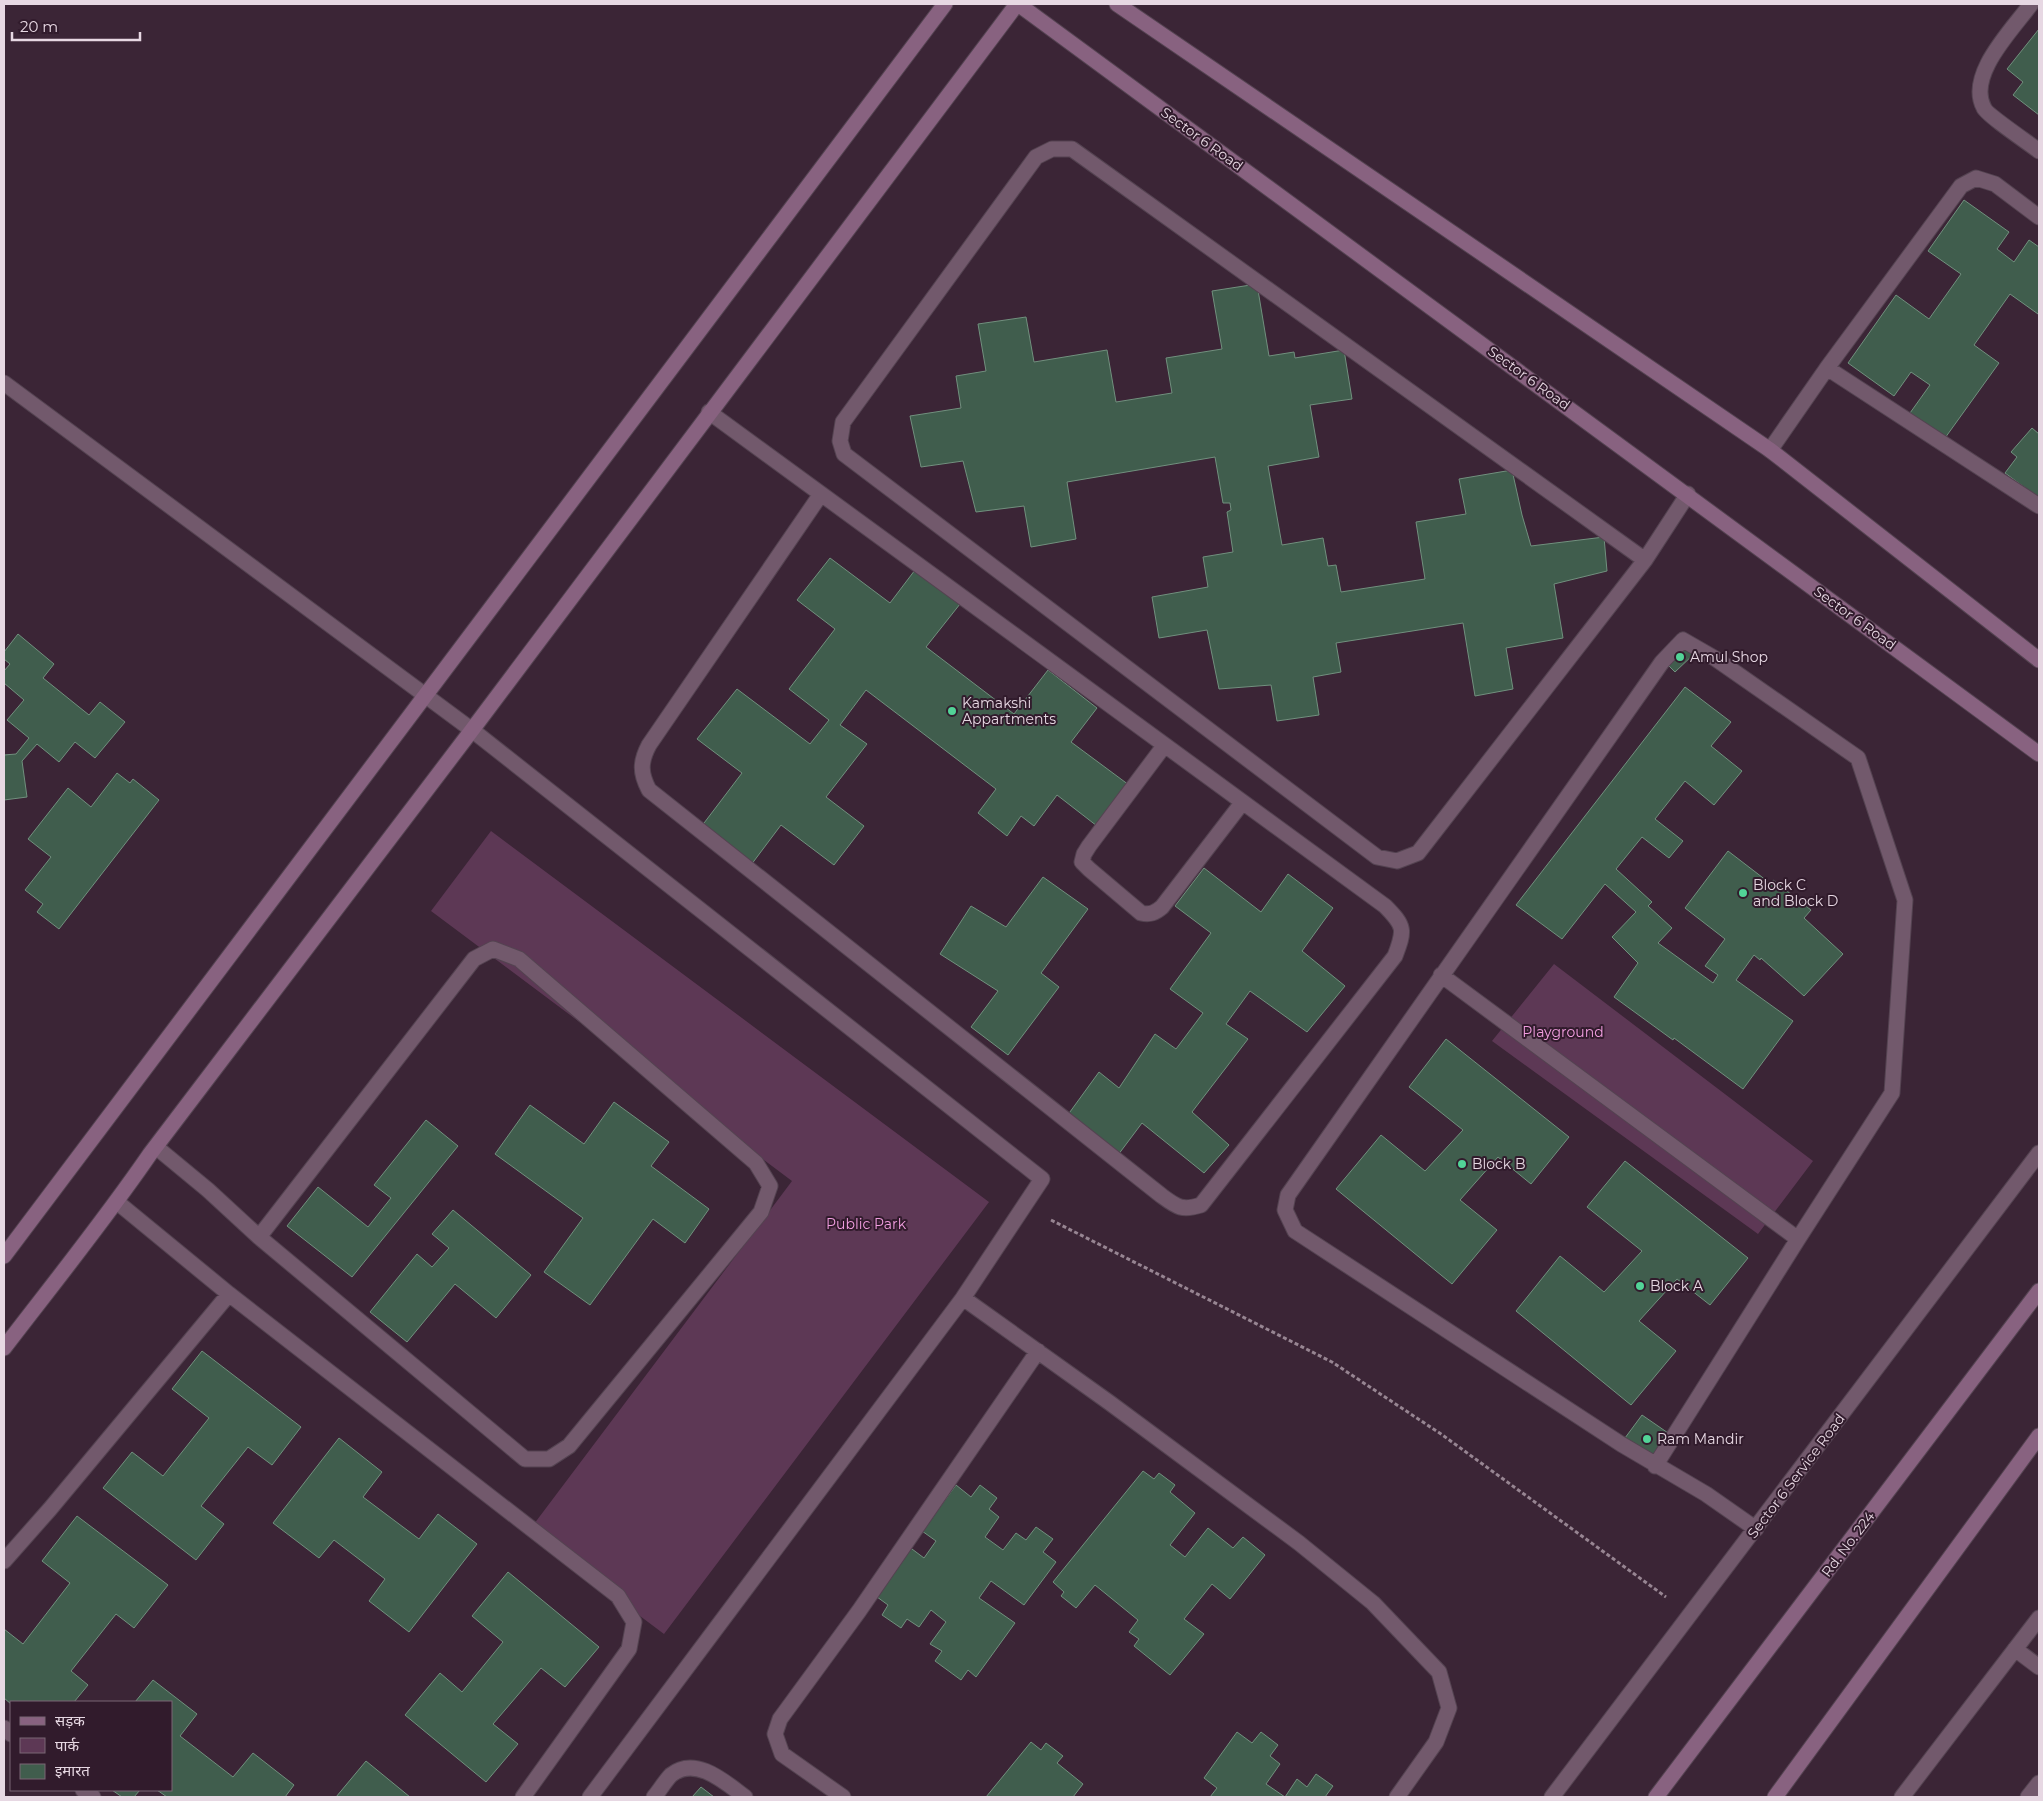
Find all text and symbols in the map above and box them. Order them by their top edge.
scale bar [12,10,140,42]
text: 20 m [20,17,58,36]
street label: Sector 6 Road [1157,103,1247,175]
street label: Sector 6 Road [1484,342,1574,414]
street label: Sector 6 Road [1810,582,1900,654]
place label: Amul Shop [1690,648,1768,666]
marker: Amul Shop [1674,651,1686,663]
place label: Kamakshi Appartments [962,694,1056,728]
marker: Kamakshi Appartments [946,705,958,717]
place label: Block C and Block D [1753,876,1838,910]
marker: Block C and Block D [1737,887,1749,899]
park label: Playground [1522,1023,1604,1041]
place label: Block B [1472,1155,1525,1173]
marker: Block B [1456,1158,1468,1170]
park label: Public Park [826,1215,907,1233]
place label: Block A [1650,1277,1704,1295]
marker: Block A [1634,1280,1646,1292]
street label: Sector 6 Service Road [1743,1410,1849,1542]
place label: Ram Mandir [1657,1430,1744,1448]
marker: Ram Mandir [1641,1433,1653,1445]
street label: Rd. No. 224 [1817,1507,1879,1580]
legend [10,1701,172,1791]
text: सड़क [55,1711,85,1730]
text: पार्क [55,1736,79,1755]
text: इमारत [55,1761,90,1780]

